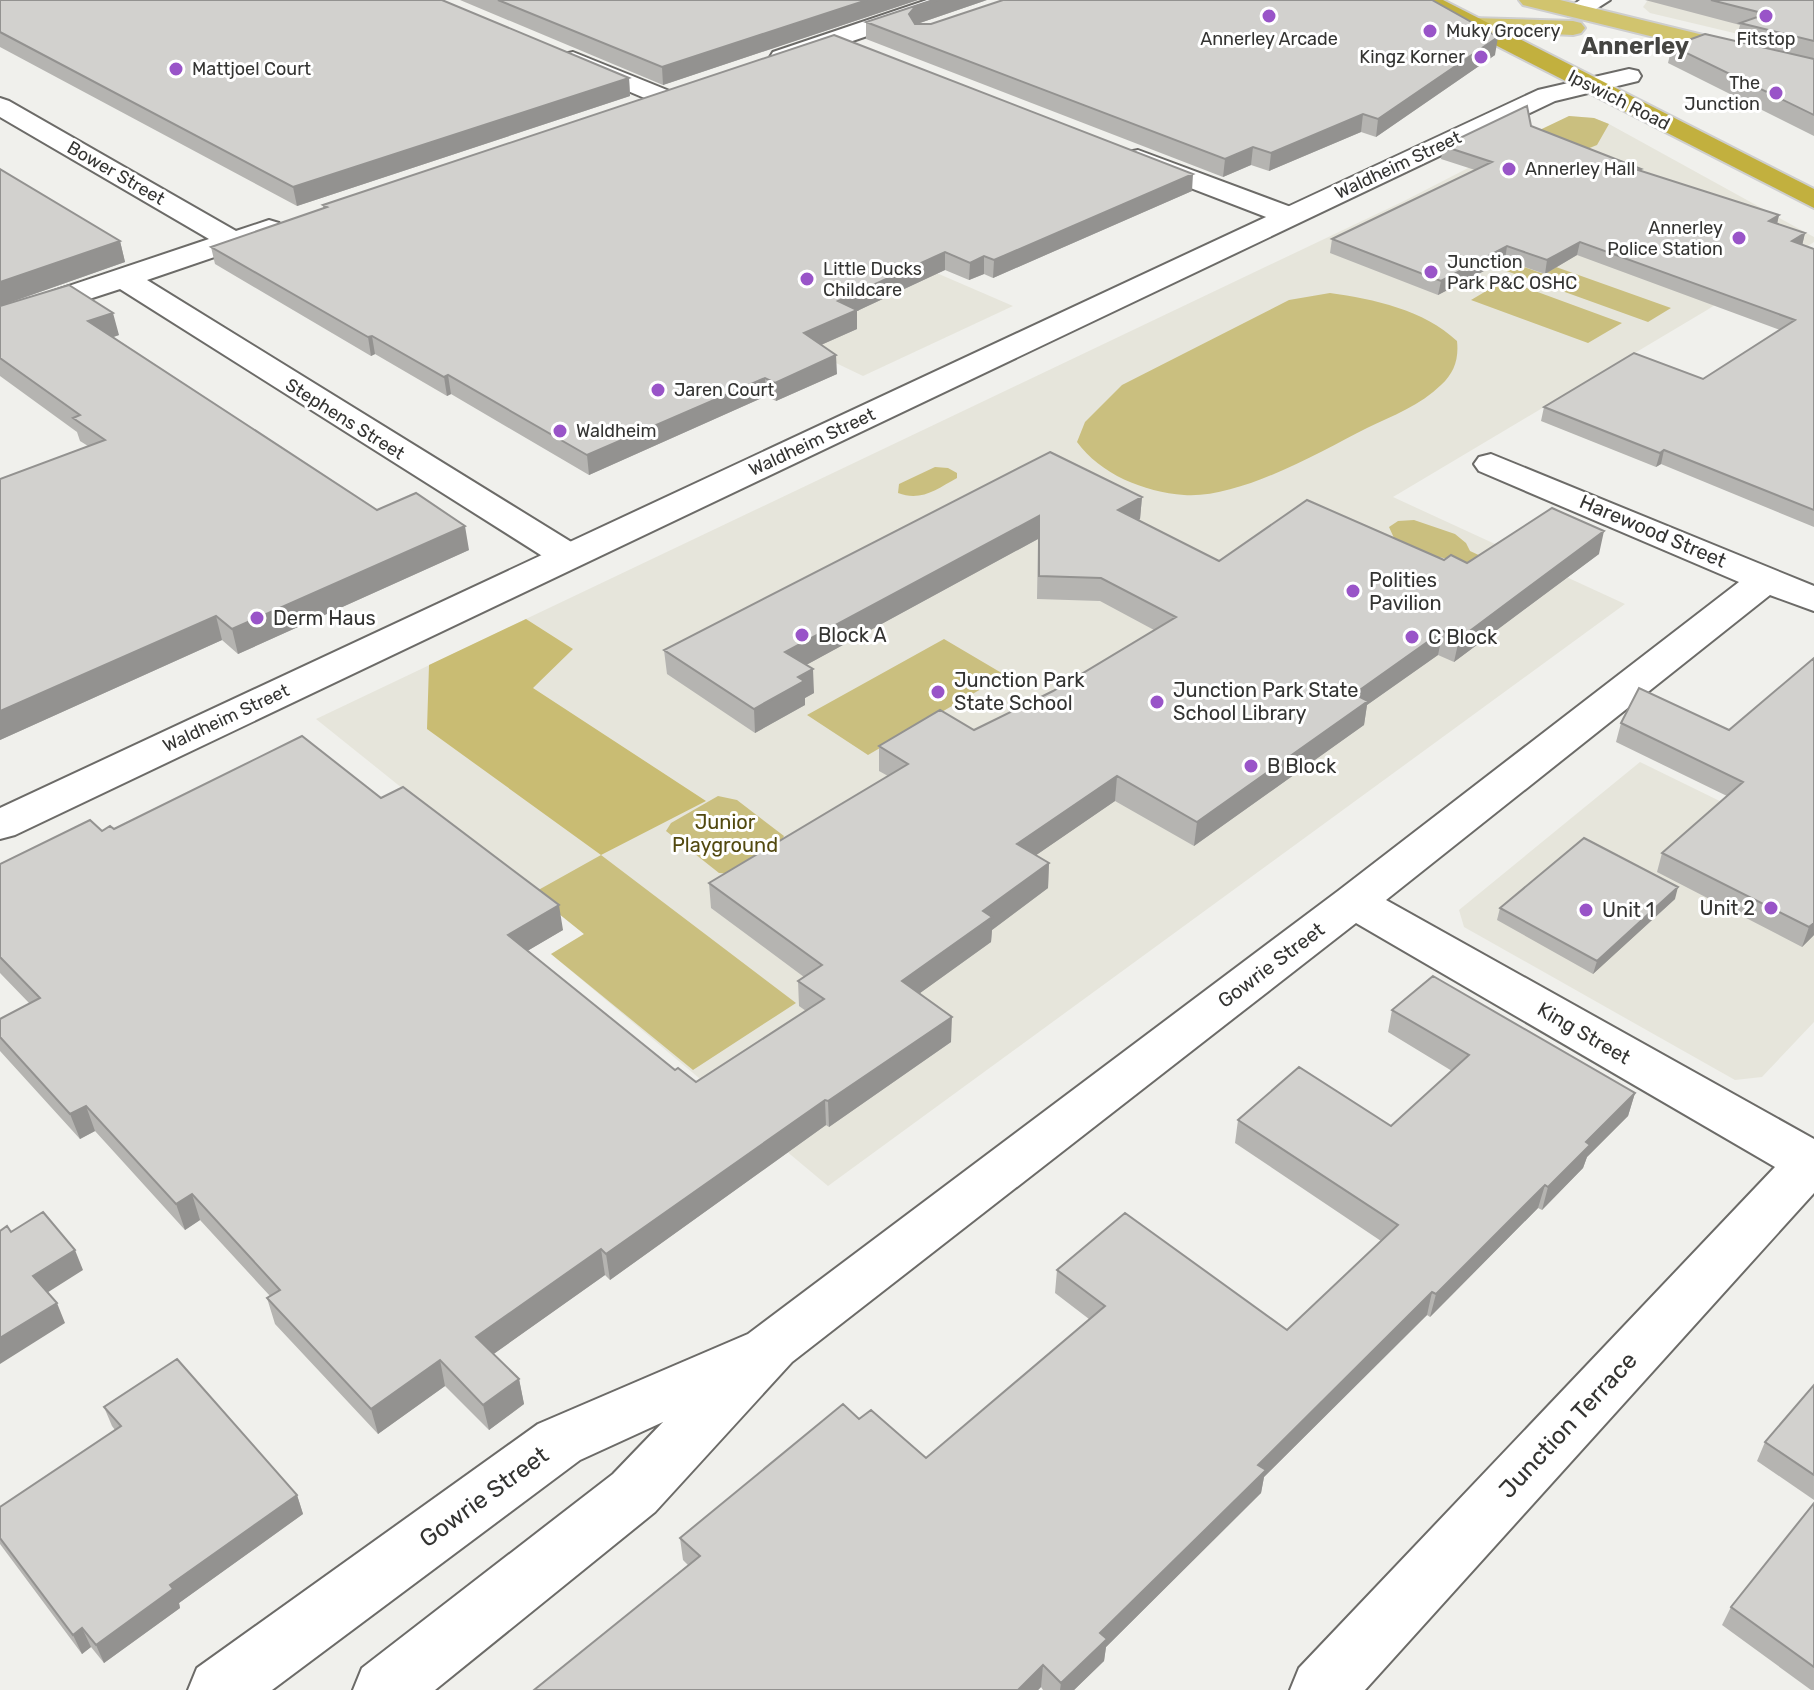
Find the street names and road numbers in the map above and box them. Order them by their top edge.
street label: Ipswich Road [1564,65,1674,135]
street label: Waldheim Street [1331,126,1465,204]
street label: Bower Street [63,136,169,210]
street label: Stephens Street [281,373,409,465]
street label: Waldheim Street [745,403,879,481]
street label: Harewood Street [1576,489,1730,573]
street label: Waldheim Street [159,679,293,757]
street label: Gowrie Street [1213,917,1329,1013]
street label: King Street [1533,997,1635,1069]
street label: Junction Terrace [1493,1346,1643,1504]
street label: Gowrie Street [414,1441,554,1553]

